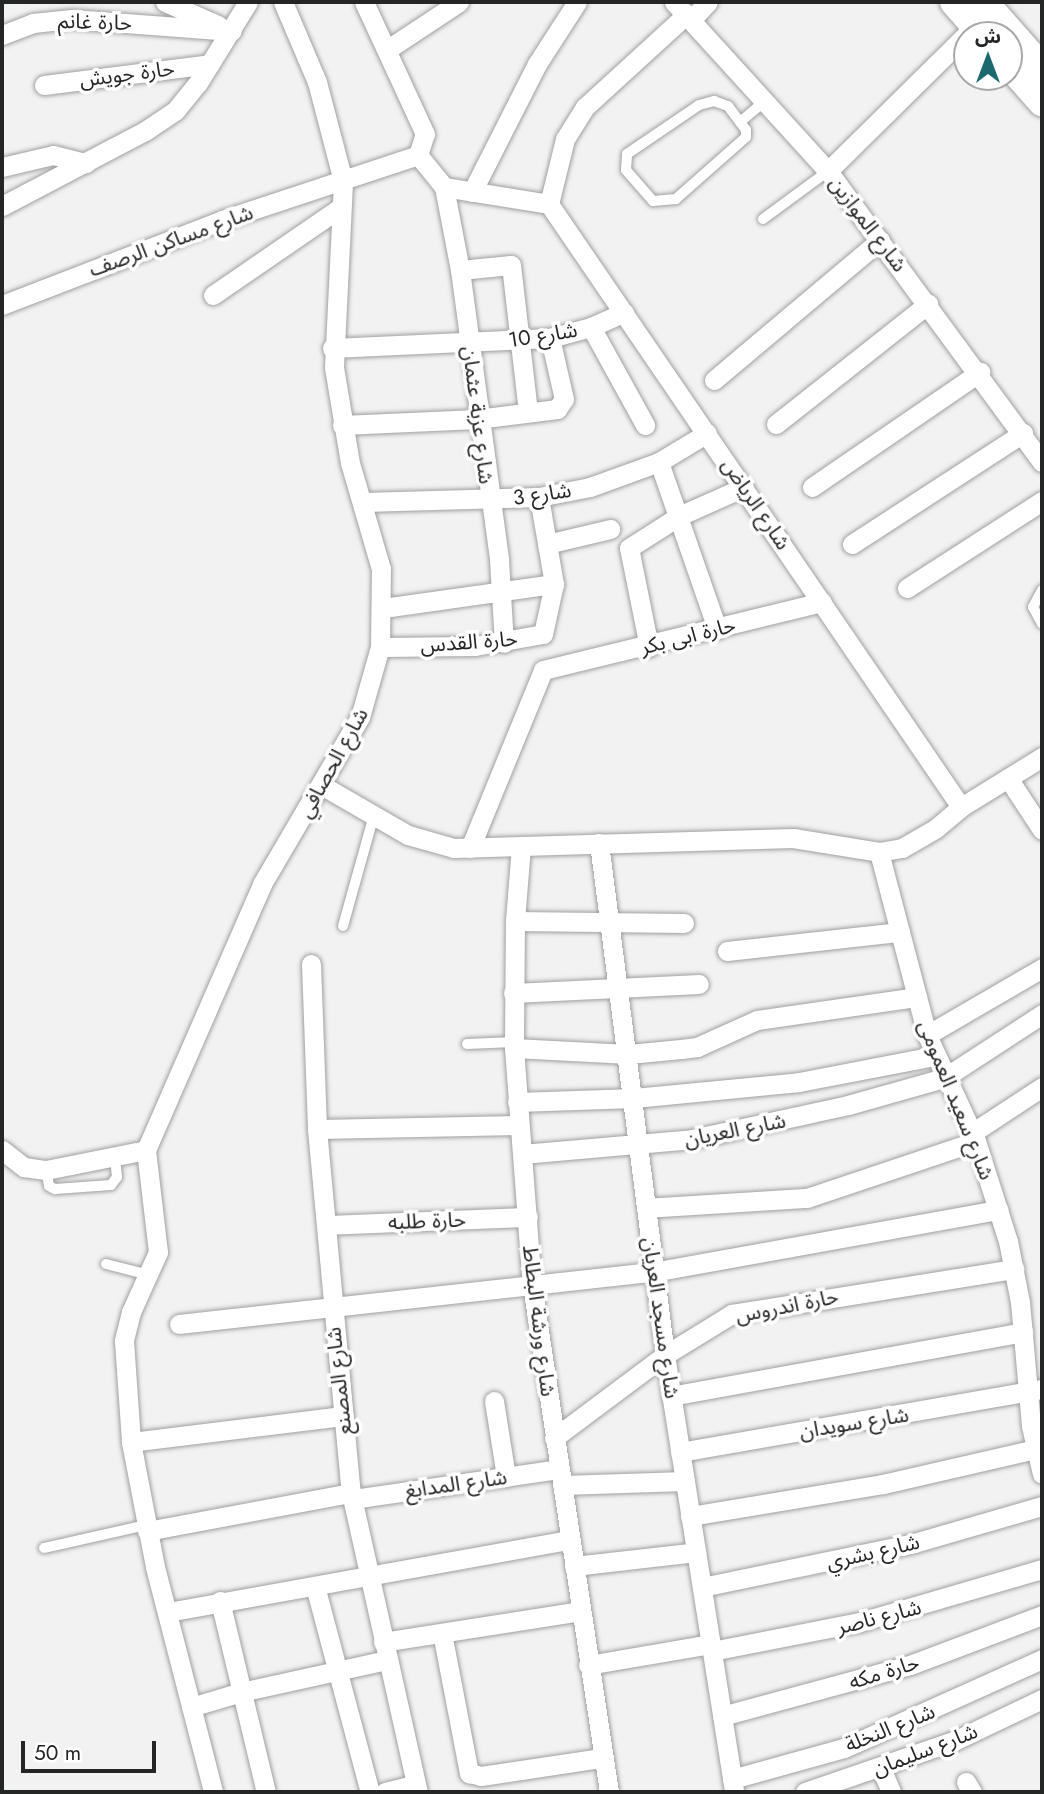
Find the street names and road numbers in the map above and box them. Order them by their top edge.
street label: حارة غانم [57,8,133,36]
street label: حارة جويش [78,56,176,92]
street label: شارع الموازين [824,171,912,277]
street label: شارع مساكن الرصف [86,200,256,282]
street label: شارع 10 [507,317,579,353]
street label: شارع عزبة عثمان [457,345,499,485]
street label: شارع الرياض [716,453,796,555]
street label: شارع 3 [511,477,573,511]
street label: حارة ابى بكر [638,612,738,660]
street label: حارة القدس [419,626,519,658]
street label: شارع الحصافي [292,704,374,822]
street label: شارع سعيد العمومى [913,1017,999,1183]
street label: شارع العريان [682,1108,788,1152]
street label: حارة طلبه [388,1207,466,1235]
street label: شارع مسجد العريان [637,1236,685,1400]
street label: شارع ورشة البطاط [517,1244,561,1398]
street label: حارة اندروس [733,1284,841,1328]
street label: شارع المصنع [321,1326,357,1436]
street label: شارع سويدان [797,1402,911,1444]
street label: شارع المدابغ [403,1464,509,1504]
street label: شارع بشري [824,1529,922,1575]
street label: شارع ناصر [834,1594,924,1640]
street label: حارة مكه [846,1649,922,1695]
street label: شارع النخلة [841,1699,939,1757]
street label: شارع سليمان [869,1718,981,1782]

